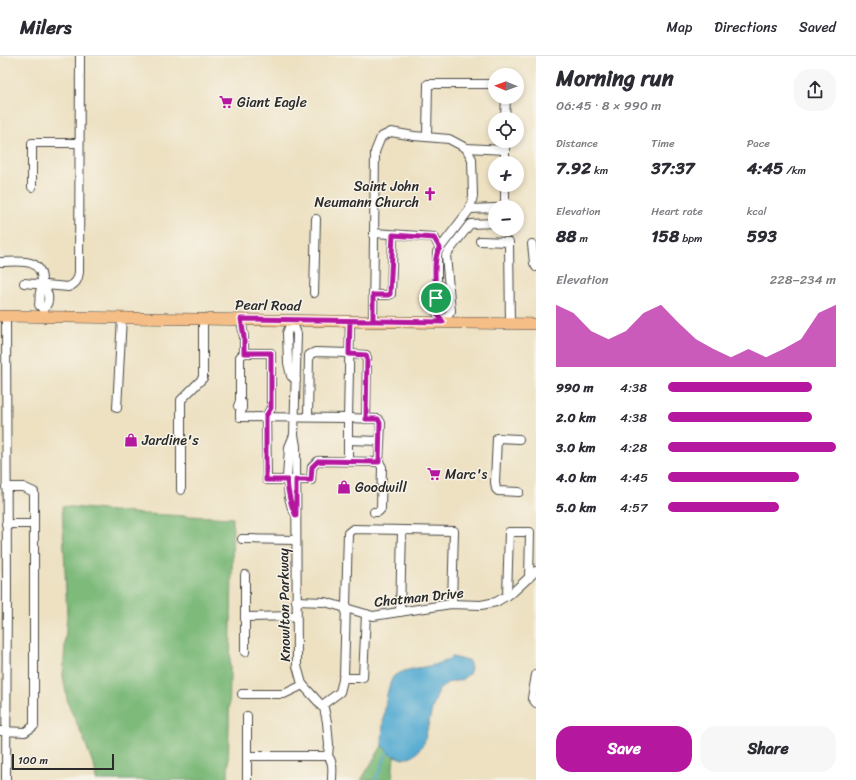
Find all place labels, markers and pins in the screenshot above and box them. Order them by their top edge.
place label: Giant Eagle [237,90,307,115]
supermarket icon: Giant Eagle [218,94,234,110]
place label: Saint John Neumann Church [314,174,419,215]
church icon: Saint John Neumann Church [422,186,438,202]
pin [419,281,453,315]
place label: Jardine's [141,428,199,453]
shop icon: Jardine's [123,432,139,448]
place label: Marc's [445,462,487,487]
supermarket icon: Marc's [426,466,442,482]
place label: Goodwill [355,475,408,500]
shop icon: Goodwill [336,479,352,495]

